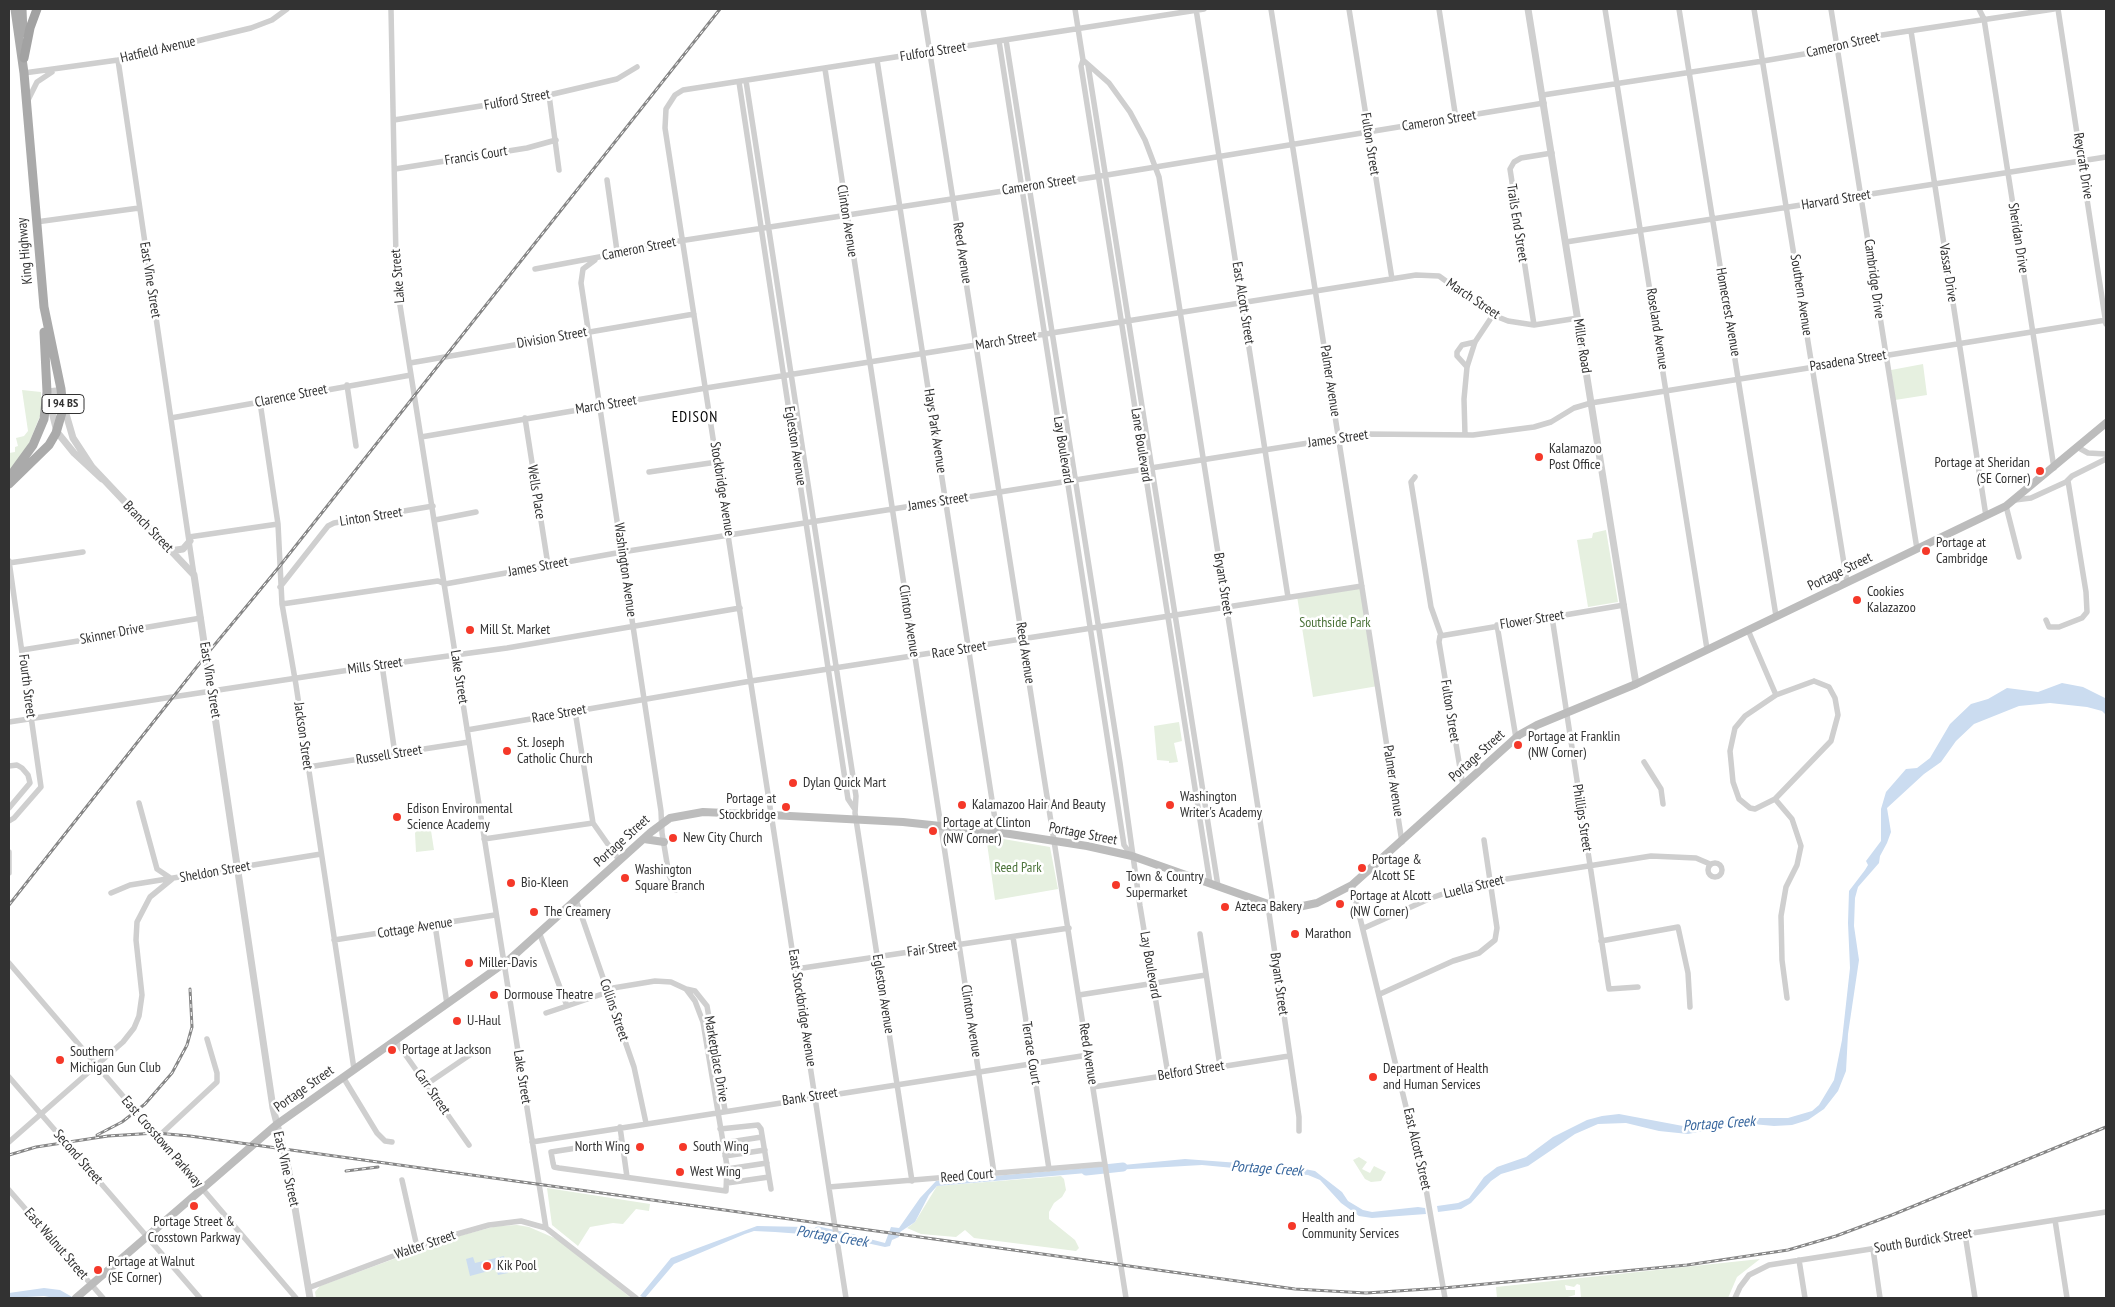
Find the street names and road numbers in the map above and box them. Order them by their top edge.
street label: Cameron Street [1805,28,1881,62]
street label: Hatfield Avenue [119,33,197,67]
street label: Fulford Street [899,39,967,65]
street label: Fulford Street [483,86,551,114]
street label: Cameron Street [1401,107,1477,135]
street label: Fulton Street [1357,112,1383,176]
street label: Reycraft Drive [2069,132,2097,200]
street label: Francis Court [443,143,509,169]
street label: Cameron Street [1001,171,1077,199]
street label: Trails End Street [1503,183,1531,263]
street label: Clinton Avenue [833,184,861,258]
street label: Harvard Street [1800,186,1872,214]
street label: Sheridan Drive [2004,202,2032,274]
street label: King Highway [14,217,36,285]
street label: Reed Avenue [949,221,975,285]
street label: Cameron Street [601,234,677,264]
street label: Cambridge Drive [1860,238,1888,320]
street label: East Vine Street [136,241,164,319]
street label: Vassar Drive [1935,243,1961,303]
street label: Lake Street [387,248,409,304]
street label: Southern Avenue [1786,253,1816,337]
street label: East Alcott Street [1228,260,1258,346]
street label: Homecrest Avenue [1712,266,1744,358]
street label: March Street [1443,275,1503,323]
street label: Roseland Avenue [1642,287,1672,371]
street label: Miller Road [1569,318,1595,374]
street label: Division Street [516,324,588,352]
street label: March Street [974,328,1038,354]
street label: Palmer Avenue [1316,344,1344,418]
street label: Pasadena Street [1808,347,1888,375]
street label: Clarence Street [253,381,329,411]
street label: Hays Park Avenue [920,388,950,474]
street label: March Street [574,392,638,418]
road number: I 94 BS [42,394,84,414]
street label: Egleston Avenue [780,405,810,487]
street label: Lane Boulevard [1127,407,1155,483]
street label: Lay Boulevard [1049,415,1077,485]
street label: James Street [1307,426,1369,452]
street label: Stockbridge Avenue [706,441,738,537]
street label: Wells Place [523,464,549,520]
street label: James Street [907,489,969,515]
street label: Branch Street [119,498,177,556]
street label: Linton Street [339,504,403,530]
street label: Washington Avenue [610,522,640,618]
street label: Portage Street [1805,549,1875,595]
street label: Bryant Street [1210,551,1236,617]
street label: James Street [507,553,569,581]
street label: Clinton Avenue [895,584,923,658]
street label: Flower Street [1499,607,1565,633]
street label: Skinner Drive [79,620,145,648]
street label: Reed Avenue [1012,621,1038,685]
street label: Race Street [931,637,987,663]
street label: East Vine Street [196,641,224,719]
street label: Lake Street [446,649,472,705]
street label: Fourth Street [15,653,39,719]
street label: Mills Street [347,654,403,678]
street label: Fulton Street [1437,679,1463,743]
street label: Jackson Street [290,701,316,771]
street label: Race Street [531,701,587,727]
street label: Portage Street [1446,727,1508,785]
street label: Russell Street [355,742,423,768]
street label: Palmer Avenue [1379,744,1407,818]
street label: Phillips Street [1568,783,1596,853]
street label: Portage Street [591,812,653,870]
street label: Portage Street [1047,819,1119,849]
street label: Sheldon Street [178,858,252,886]
street label: Luella Street [1442,871,1506,903]
street label: Cottage Avenue [376,914,454,942]
street label: Lay Boulevard [1136,930,1164,1000]
street label: Fair Street [906,937,958,961]
street label: East Stockbridge Avenue [784,948,820,1068]
street label: Bryant Street [1266,952,1292,1016]
street label: Egleston Avenue [868,953,898,1035]
street label: Collins Street [596,977,632,1043]
street label: Clinton Avenue [957,984,985,1058]
street label: Marketplace Drive [700,1015,732,1103]
street label: Terrace Court [1018,1020,1044,1086]
street label: Reed Avenue [1075,1022,1101,1086]
street label: Lake Street [509,1049,535,1105]
street label: Belford Street [1157,1057,1225,1085]
street label: Portage Street [271,1062,337,1116]
street label: Carr Street [410,1066,454,1118]
street label: Bank Street [781,1084,839,1110]
street label: East Crosstown Parkway [118,1093,206,1191]
street label: East Alcott Street [1399,1106,1435,1192]
street label: Second Street [50,1126,106,1188]
street label: East Vine Street [269,1130,303,1208]
street label: Reed Court [940,1165,994,1187]
street label: East Walnut Street [20,1205,92,1283]
street label: South Burdick Street [1873,1225,1973,1257]
street label: Walter Street [392,1227,458,1263]

